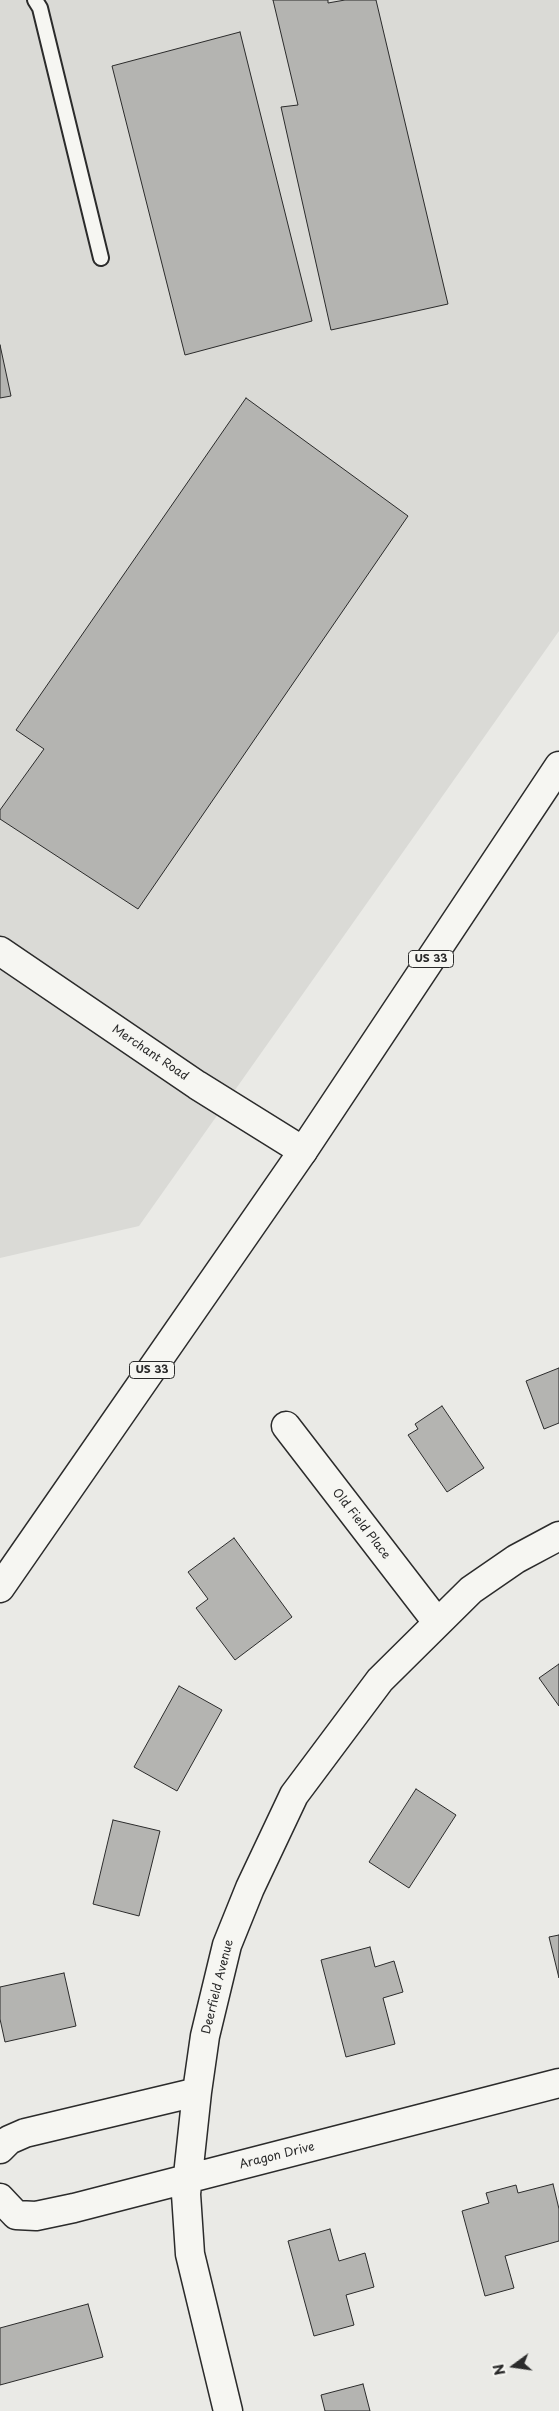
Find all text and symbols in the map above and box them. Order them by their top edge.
road number: US 33 [408,951,454,968]
street label: Merchant Road [109,1022,191,1084]
road number: US 33 [130,1362,174,1378]
street label: Old Field Place [329,1486,393,1562]
street label: Deerfield Avenue [199,1938,237,2036]
street label: Aragon Drive [238,2140,316,2172]
north arrow [489,2341,539,2391]
text: N [487,2362,510,2378]

